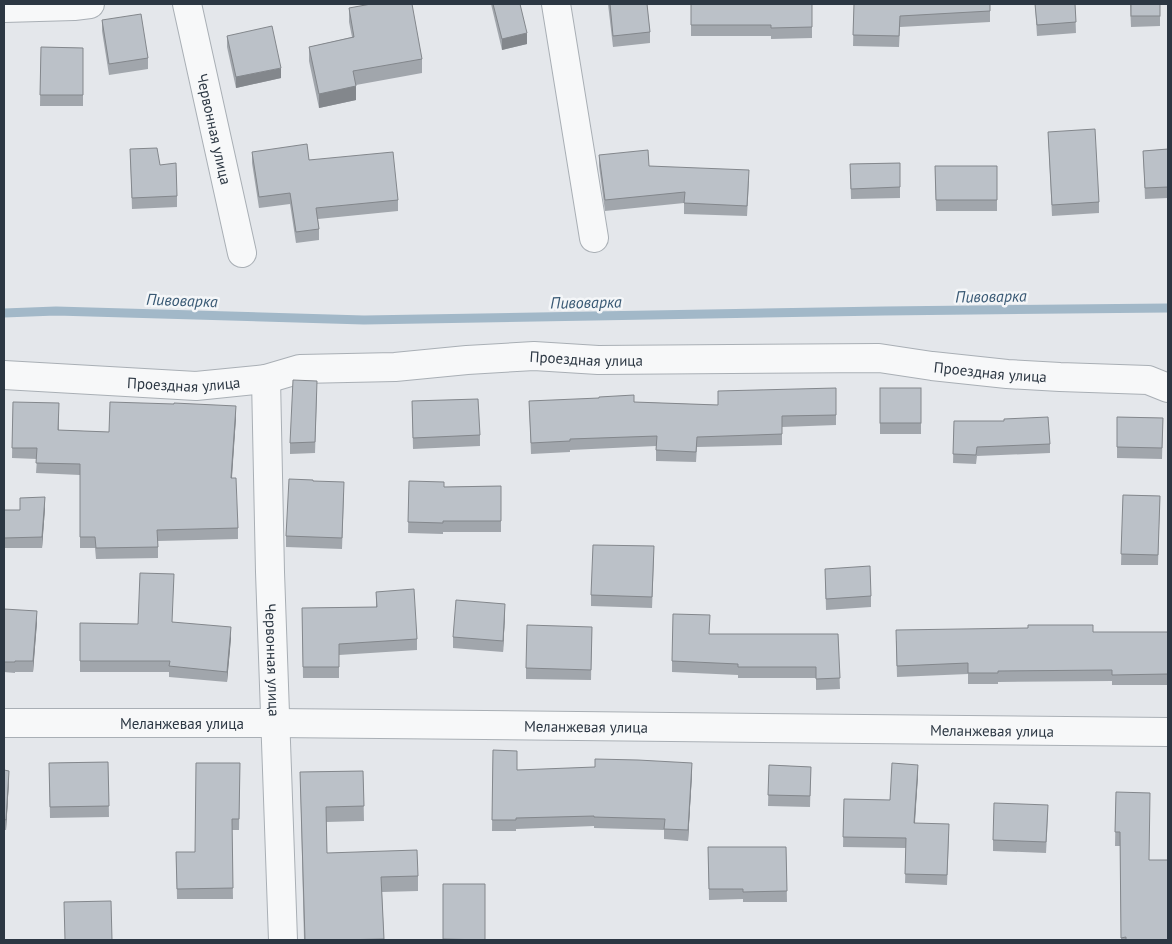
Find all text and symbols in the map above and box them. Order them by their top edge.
street label: Червонная улица [193,72,236,186]
water label: Пивоварка [955,285,1027,307]
water label: Пивоварка [146,289,218,311]
water label: Пивоварка [550,291,622,313]
street label: Проездная улица [529,346,643,370]
street label: Проездная улица [933,357,1047,386]
street label: Проездная улица [127,372,241,396]
street label: Червонная улица [262,603,285,717]
street label: Меланжевая улица [120,714,244,733]
street label: Меланжевая улица [524,716,648,736]
street label: Меланжевая улица [930,720,1054,740]

